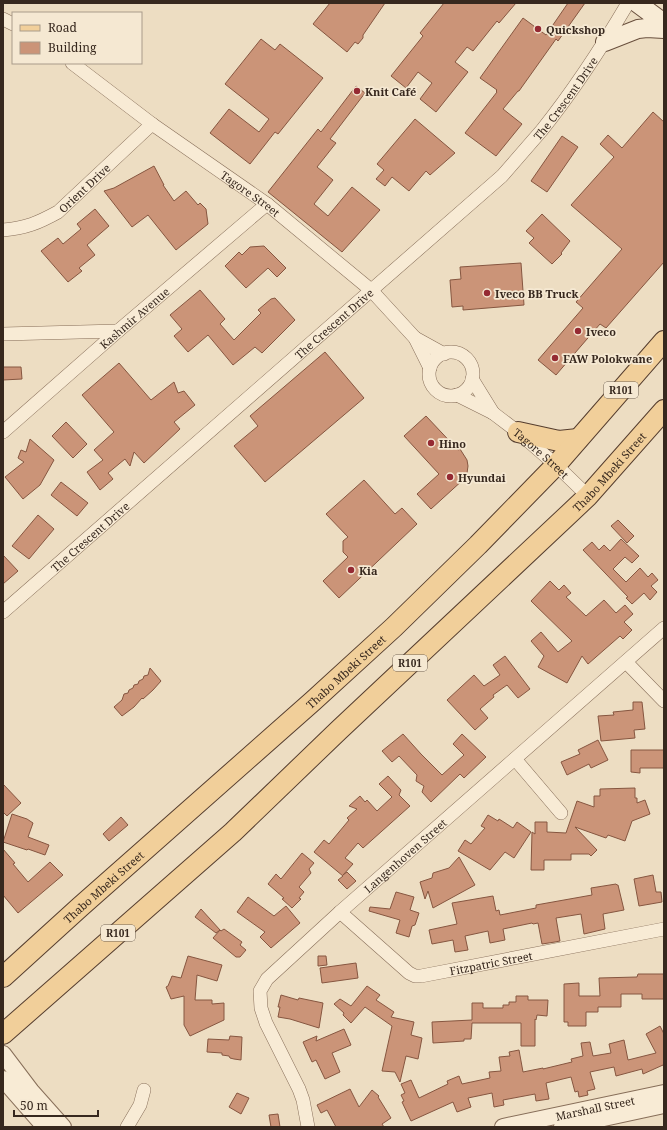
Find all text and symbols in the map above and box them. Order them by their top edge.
legend [12,12,142,64]
text: Road [48,19,78,36]
place label: Quickshop [546,22,605,37]
marker: Quickshop [533,24,543,34]
text: Building [48,39,97,56]
street label: The Crescent Drive [530,53,600,143]
place label: Knit Café [365,84,416,99]
marker: Knit Café [352,86,362,96]
street label: Orient Drive [55,160,113,216]
street label: Tagore Street [218,167,284,219]
street label: Kashmir Avenue [96,283,172,352]
street label: The Crescent Drive [291,285,376,362]
place label: Iveco BB Truck [495,286,579,301]
marker: Iveco BB Truck [482,288,492,298]
place label: Iveco [586,324,616,339]
marker: Iveco [573,326,583,336]
place label: FAW Polokwane [563,351,652,366]
marker: FAW Polokwane [550,353,560,363]
road number: R101 [604,382,638,398]
street label: Tagore Street [511,424,573,481]
street label: Thabo Mbeki Street [569,428,649,515]
place label: Hino [439,436,466,451]
marker: Hino [426,438,436,448]
place label: Hyundai [458,470,506,485]
marker: Hyundai [445,472,455,482]
street label: The Crescent Drive [47,498,132,575]
place label: Kia [359,563,378,578]
marker: Kia [346,565,356,575]
street label: Thabo Mbeki Street [303,631,388,711]
road number: R101 [393,655,427,671]
street label: Langenhoven Street [360,815,450,896]
street label: Thabo Mbeki Street [60,847,147,926]
road number: R101 [101,925,135,941]
street label: Fitzpatric Street [448,947,534,978]
scale bar [14,1092,98,1118]
street label: Marshall Street [554,1092,636,1123]
text: 50 m [20,1097,48,1114]

